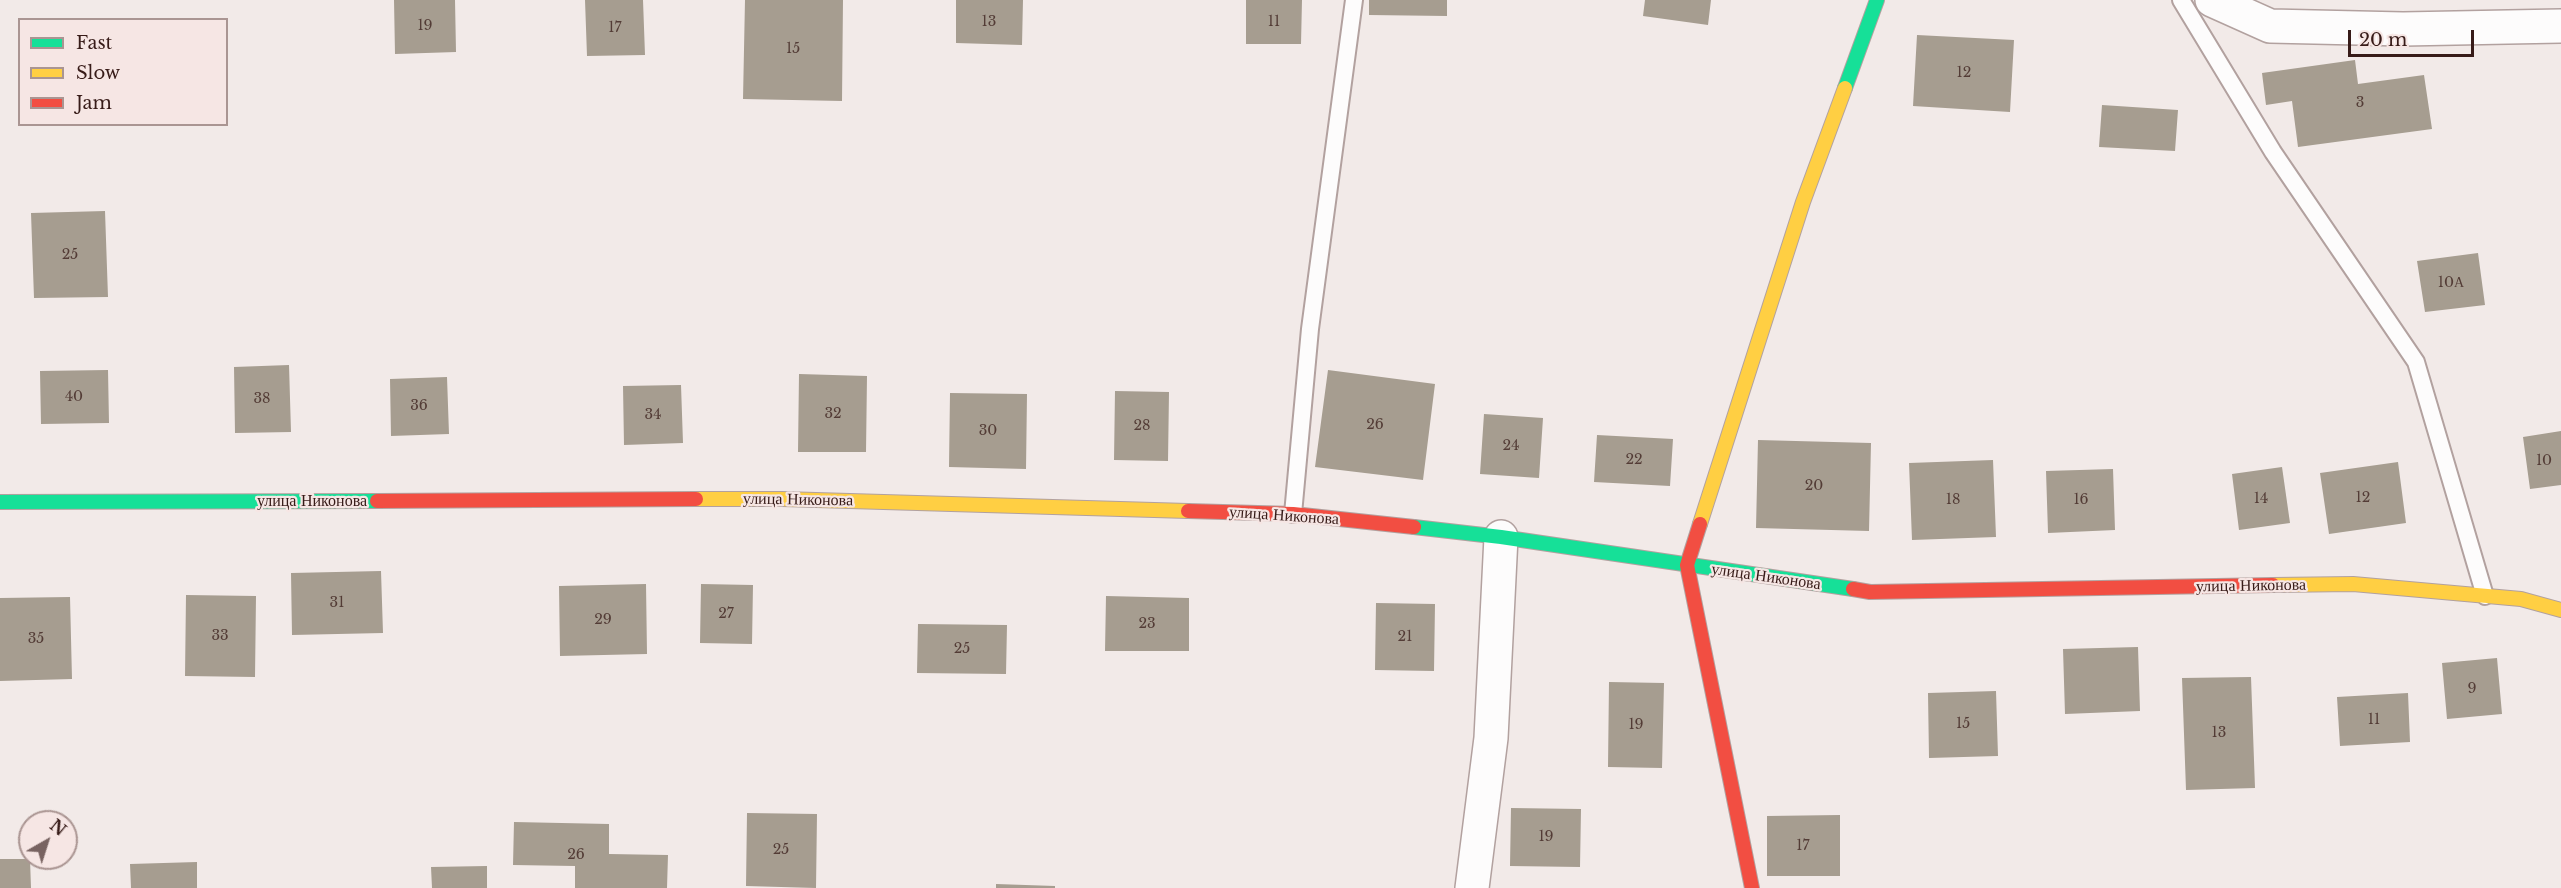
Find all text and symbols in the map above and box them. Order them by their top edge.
house number: 13 [982,14,996,30]
house number: 11 [1268,14,1280,30]
legend [18,18,228,126]
house number: 19 [417,18,433,34]
scale bar [2351,18,2477,56]
house number: 17 [608,20,622,36]
text: 20 m [2359,29,2407,51]
text: Fast [76,32,112,54]
house number: 15 [786,41,800,57]
text: Slow [76,62,120,84]
house number: 12 [1957,65,1971,81]
text: Jam [76,92,112,114]
house number: 3 [2356,95,2364,111]
house number: 25 [62,247,78,263]
house number: 10А [2438,275,2464,291]
house number: 40 [65,389,83,405]
house number: 38 [253,391,271,407]
house number: 36 [410,398,428,414]
house number: 32 [824,406,842,422]
house number: 34 [645,407,661,423]
house number: 26 [1366,417,1384,433]
house number: 28 [1133,418,1151,434]
house number: 30 [979,423,997,439]
house number: 24 [1503,438,1519,454]
house number: 22 [1625,452,1643,468]
house number: 10 [2536,453,2552,469]
house number: 20 [1805,478,1823,494]
street label: улица Никонова [743,489,853,511]
house number: 12 [2356,490,2370,506]
street label: улица Никонова [257,491,367,511]
house number: 14 [2254,491,2268,507]
house number: 18 [1946,492,1960,508]
house number: 16 [2073,492,2089,508]
street label: улица Никонова [1228,503,1340,529]
street label: улица Никонова [1710,560,1822,594]
street label: улица Никонова [2196,575,2306,597]
house number: 31 [330,595,344,611]
house number: 27 [718,606,734,622]
house number: 29 [594,612,612,628]
house number: 23 [1138,616,1156,632]
house number: 33 [211,628,229,644]
house number: 21 [1398,629,1412,645]
house number: 35 [28,631,44,647]
house number: 25 [954,641,970,657]
house number: 9 [2467,681,2477,697]
house number: 11 [2368,712,2380,728]
house number: 15 [1956,716,1970,732]
house number: 19 [1628,717,1644,733]
house number: 13 [2212,725,2226,741]
north arrow [18,810,78,870]
text: N [46,815,70,840]
house number: 19 [1538,829,1554,845]
house number: 17 [1796,838,1810,854]
house number: 25 [773,842,789,858]
house number: 26 [567,847,585,863]

